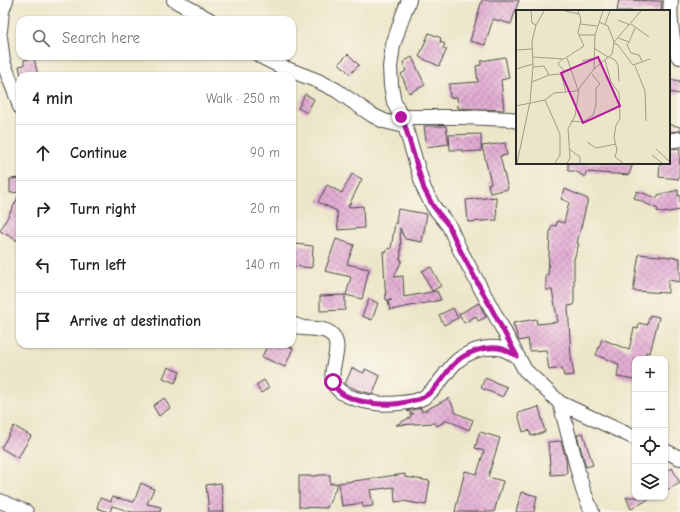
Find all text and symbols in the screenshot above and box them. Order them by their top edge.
inset map [516,10,670,164]
search box [16,16,296,60]
icon: search [30,27,52,49]
text: Search here [62,29,140,47]
text: 4 min [32,89,73,108]
text: Walk · 250 m [206,91,280,106]
route end [392,108,410,126]
icon: ahead [32,142,54,164]
text: Continue [70,144,127,162]
text: 90 m [250,145,280,160]
icon: right [32,198,54,220]
text: Turn right [70,200,136,218]
text: 20 m [250,201,280,216]
icon: left [32,254,54,276]
text: Turn left [70,256,126,274]
text: 140 m [246,257,280,272]
icon: arrive [32,310,54,332]
text: Arrive at destination [70,312,201,330]
map controls [632,356,668,500]
button: + [632,356,668,392]
route start [324,373,342,391]
button: − [632,392,668,428]
button: locate [632,428,668,464]
button: layers [632,464,668,500]

